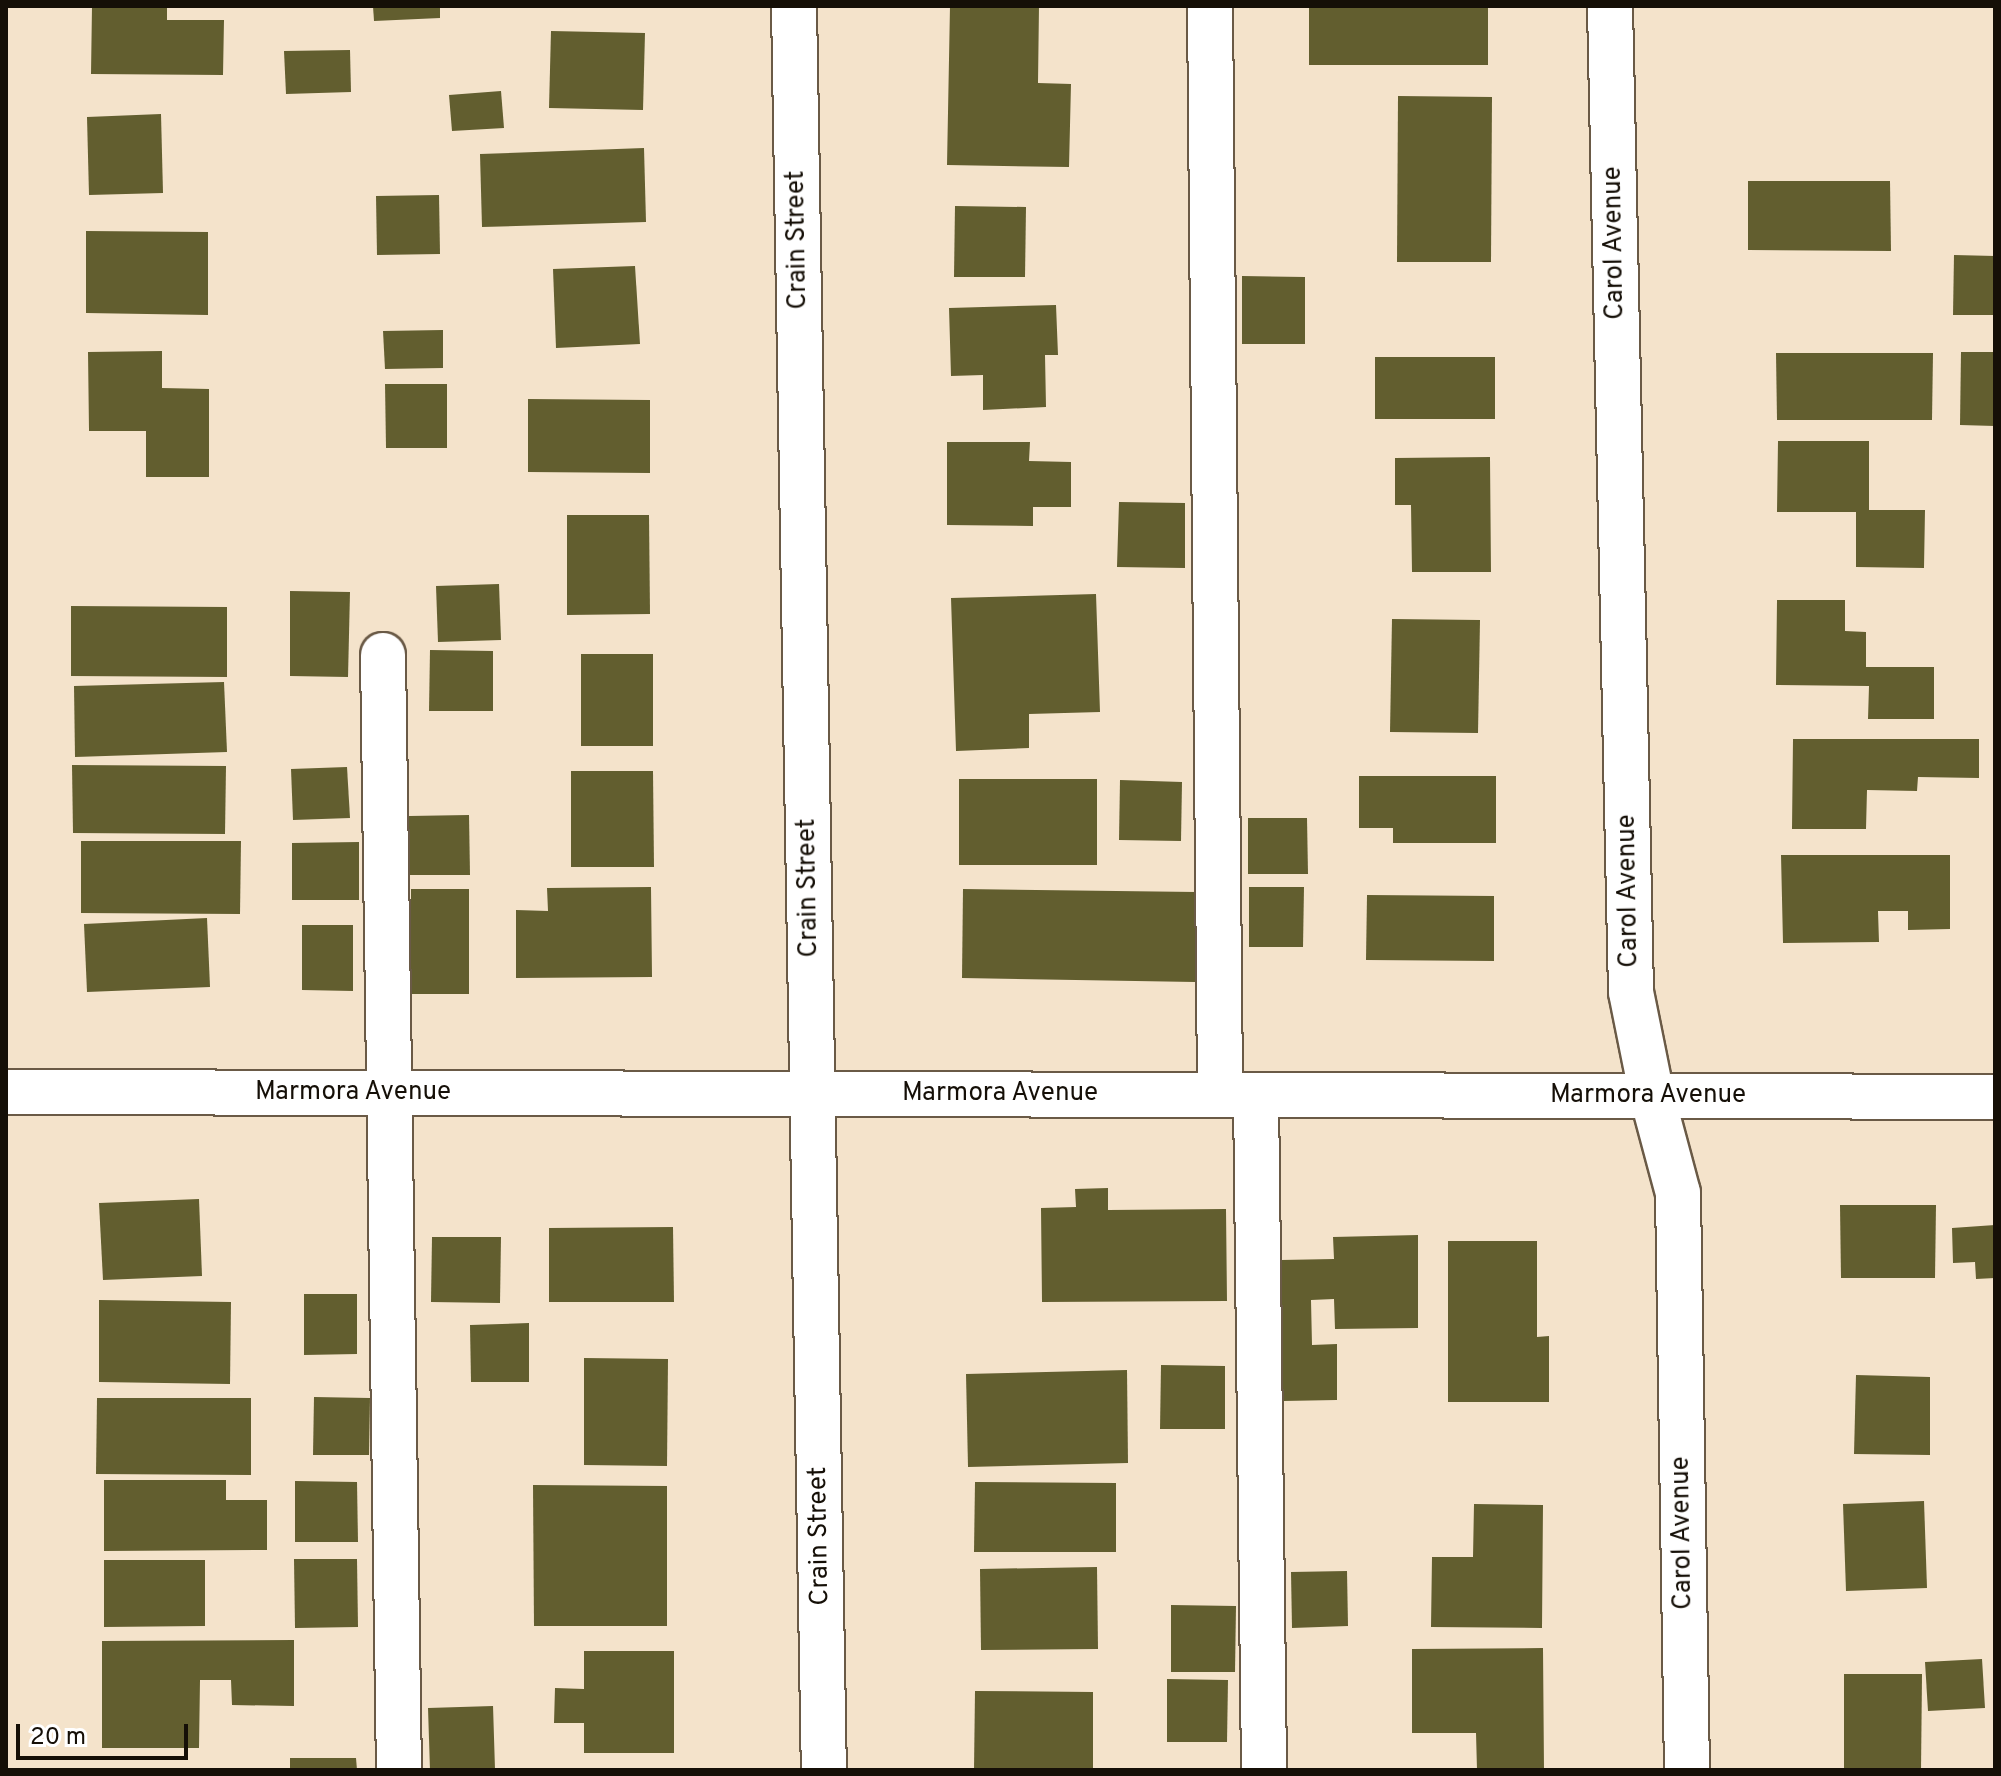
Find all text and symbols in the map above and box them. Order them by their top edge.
street label: Carol Avenue [1598,165,1632,321]
street label: Crain Street [781,170,815,310]
street label: Carol Avenue [1612,813,1646,969]
street label: Crain Street [792,818,826,958]
street label: Marmora Avenue [254,1077,452,1109]
street label: Marmora Avenue [901,1078,1099,1110]
street label: Marmora Avenue [1549,1080,1747,1112]
street label: Carol Avenue [1666,1455,1700,1611]
street label: Crain Street [803,1466,837,1606]
scale bar [20,1708,192,1758]
text: 20 m [30,1723,86,1753]

